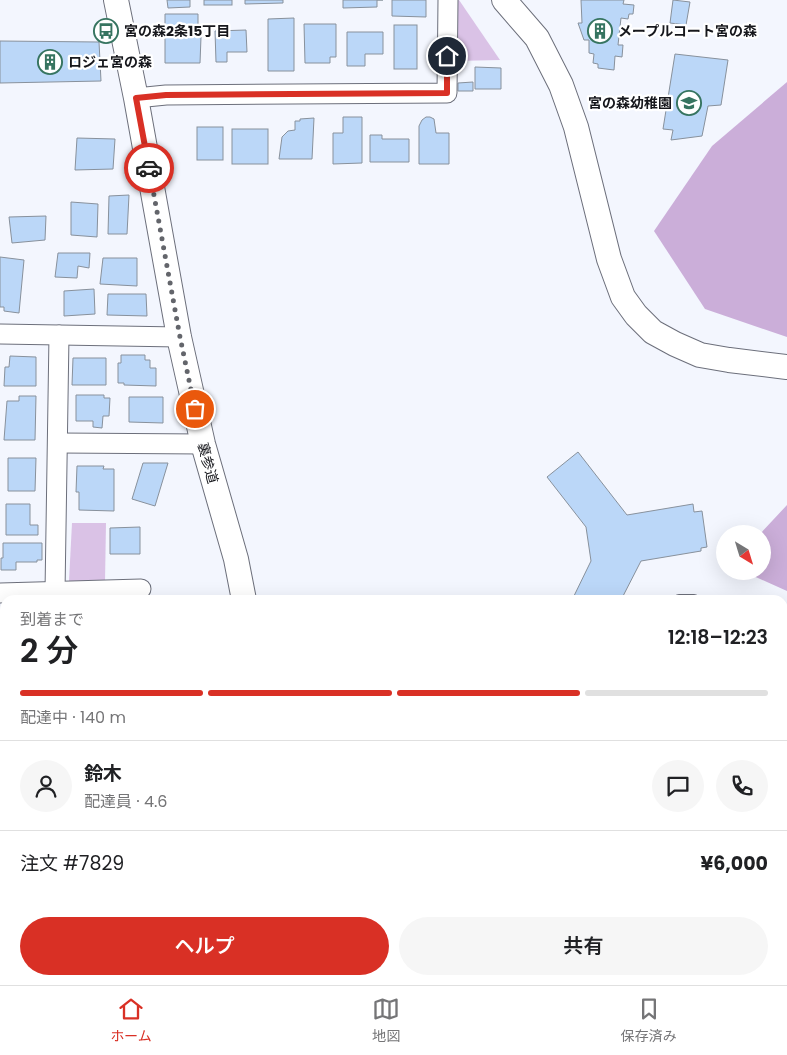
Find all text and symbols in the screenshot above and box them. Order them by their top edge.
bus stop icon: 宮の森2条15丁目 [93,18,119,44]
building icon: メープルコート宮の森 [587,18,613,44]
place label: 宮の森2条15丁目 [124,21,230,41]
place label: メープルコート宮の森 [618,21,757,41]
pin [426,35,468,77]
icon: home [433,42,461,70]
building icon: ロジェ宮の森 [37,49,63,75]
place label: ロジェ宮の森 [68,52,152,72]
school or university icon: 宮の森幼稚園 [676,90,702,116]
place label: 宮の森幼稚園 [588,93,672,113]
courier [124,143,174,193]
icon: car [135,154,163,182]
pin [174,388,216,430]
icon: bag [181,395,209,423]
street label: 裏参道 [193,440,223,486]
north arrow [716,525,771,580]
map controls [716,525,771,580]
text: 到着まで [20,608,84,631]
text: 12:18–12:23 [668,624,768,651]
text: 2 分 [20,628,78,673]
text: 配達中 · 140 m [20,706,126,729]
button: person [20,760,72,812]
text: 鈴木 [84,760,122,787]
button: chat [652,760,704,812]
button: phone [716,760,768,812]
text: 配達員 · 4.6 [84,790,168,813]
text: 注文 #7829 [20,850,124,877]
text: ¥6,000 [701,850,768,877]
button: ヘルプ [20,917,389,975]
button: 共有 [399,917,768,975]
tab: ホーム [110,995,152,1047]
tab: 地図 [372,995,400,1047]
tab: 保存済み [621,995,677,1047]

